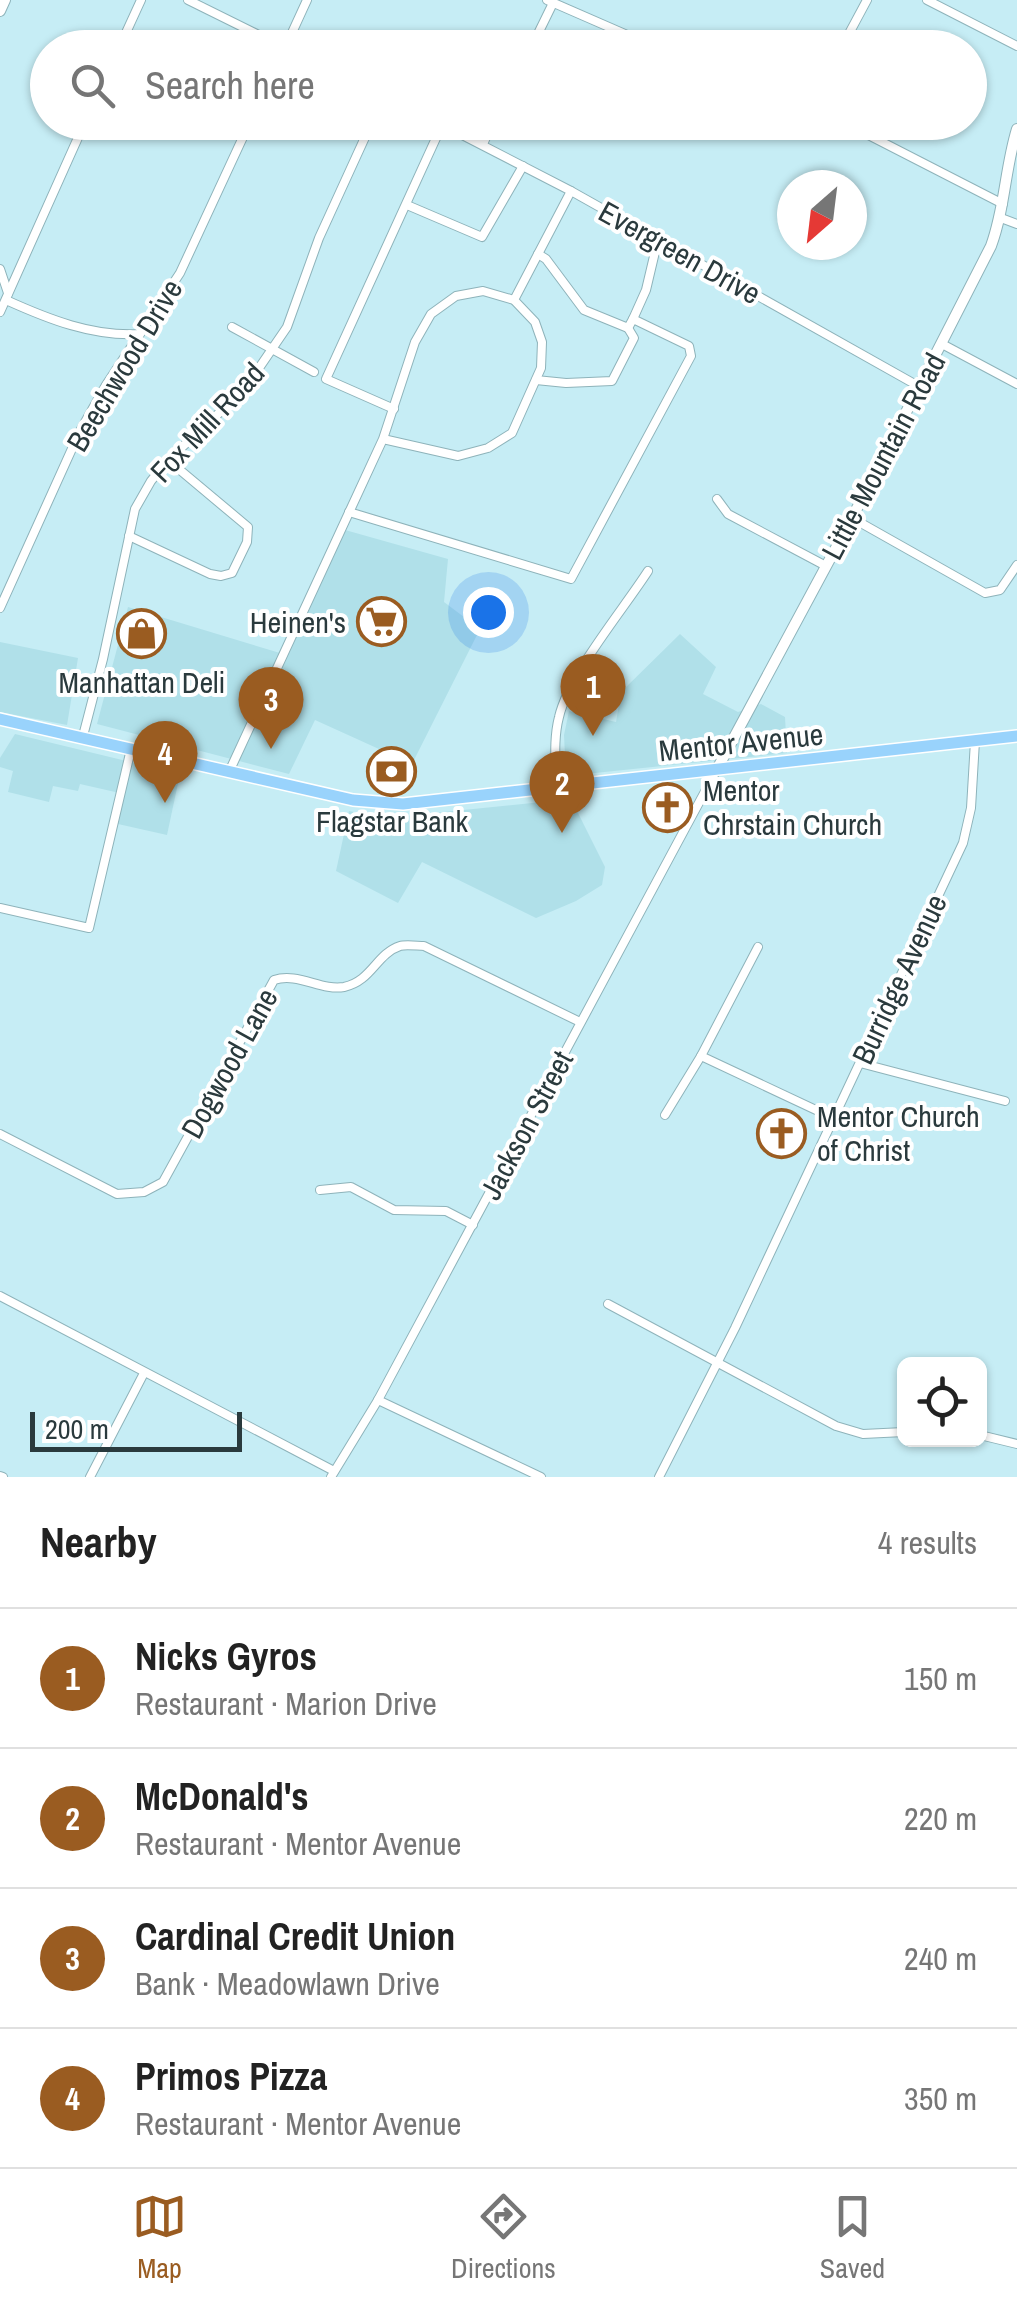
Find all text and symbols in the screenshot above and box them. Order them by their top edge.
search box [30,30,987,140]
icon: search [65,58,120,113]
text: Search here [145,60,315,111]
north arrow [777,170,867,260]
street label: Evergreen Drive [592,191,768,313]
street label: Beechwood Drive [57,271,191,459]
street label: Little Mountain Road [812,346,954,566]
street label: Fox Mill Road [141,353,273,491]
your location [463,587,514,638]
supermarket icon: Heinen's [355,596,407,648]
place label: Heinen's [250,602,346,642]
shop icon: Manhattan Deli [116,607,168,659]
pin: 1 [560,654,626,736]
place label: Manhattan Deli [59,662,225,702]
pin: 3 [238,666,304,749]
street label: Mentor Avenue [657,713,825,771]
pin: 4 [132,720,198,803]
bank icon: Flagstar Bank [366,746,418,798]
pin: 2 [530,750,594,833]
place label: Mentor Chrstain Church [703,770,882,844]
church icon: Mentor Chrstain Church [642,781,694,833]
place label: Flagstar Bank [316,801,469,841]
street label: Burridge Avenue [842,888,956,1070]
street label: Dogwood Lane [171,981,287,1145]
street label: Jackson Street [470,1044,582,1206]
place label: Mentor Church of Christ [817,1096,980,1170]
church icon: Mentor Church of Christ [756,1107,808,1159]
map controls [897,1357,987,1447]
button: locate [897,1357,987,1447]
scale bar [30,1407,242,1452]
text: 200 m [45,1410,109,1448]
text: Nearby [40,1514,157,1570]
text: 4 results [878,1521,977,1564]
text: Nicks Gyros [135,1631,317,1682]
text: 1 [65,1657,80,1700]
text: 150 m [904,1657,977,1700]
text: Restaurant · Marion Drive [135,1682,437,1725]
text: McDonald's [135,1771,309,1822]
text: 2 [65,1797,80,1840]
text: 220 m [904,1797,977,1840]
text: Restaurant · Mentor Avenue [135,1822,461,1865]
text: Cardinal Credit Union [135,1911,455,1962]
text: 3 [65,1937,80,1980]
text: 240 m [904,1937,977,1980]
text: Bank · Meadowlawn Drive [135,1962,440,2005]
text: Primos Pizza [135,2051,327,2102]
text: 4 [65,2077,80,2120]
text: 350 m [904,2077,977,2120]
text: Restaurant · Mentor Avenue [135,2102,461,2145]
tab: Map [132,2189,187,2287]
tab: Directions [451,2189,556,2287]
tab: Saved [820,2189,885,2287]

